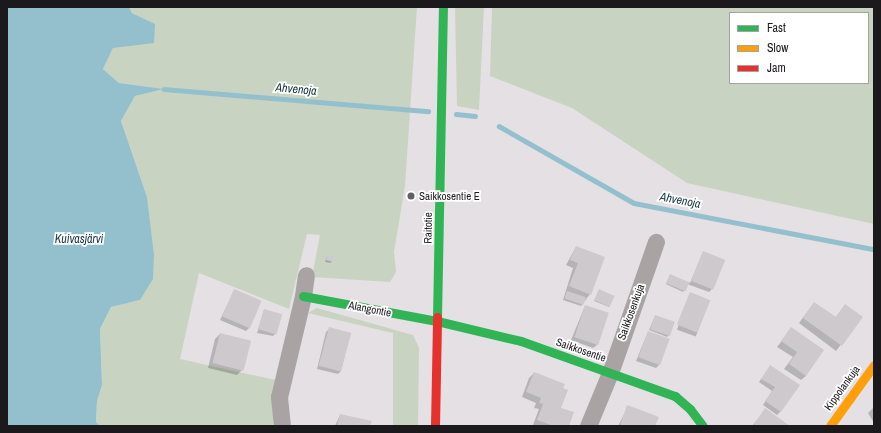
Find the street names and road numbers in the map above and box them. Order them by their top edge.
street label: Raitotie [421,212,435,244]
street label: Saikkosenkuja [615,282,647,342]
street label: Alangontie [348,298,392,320]
street label: Saikkosentie [554,335,608,365]
street label: Kippolankuja [821,363,863,413]

